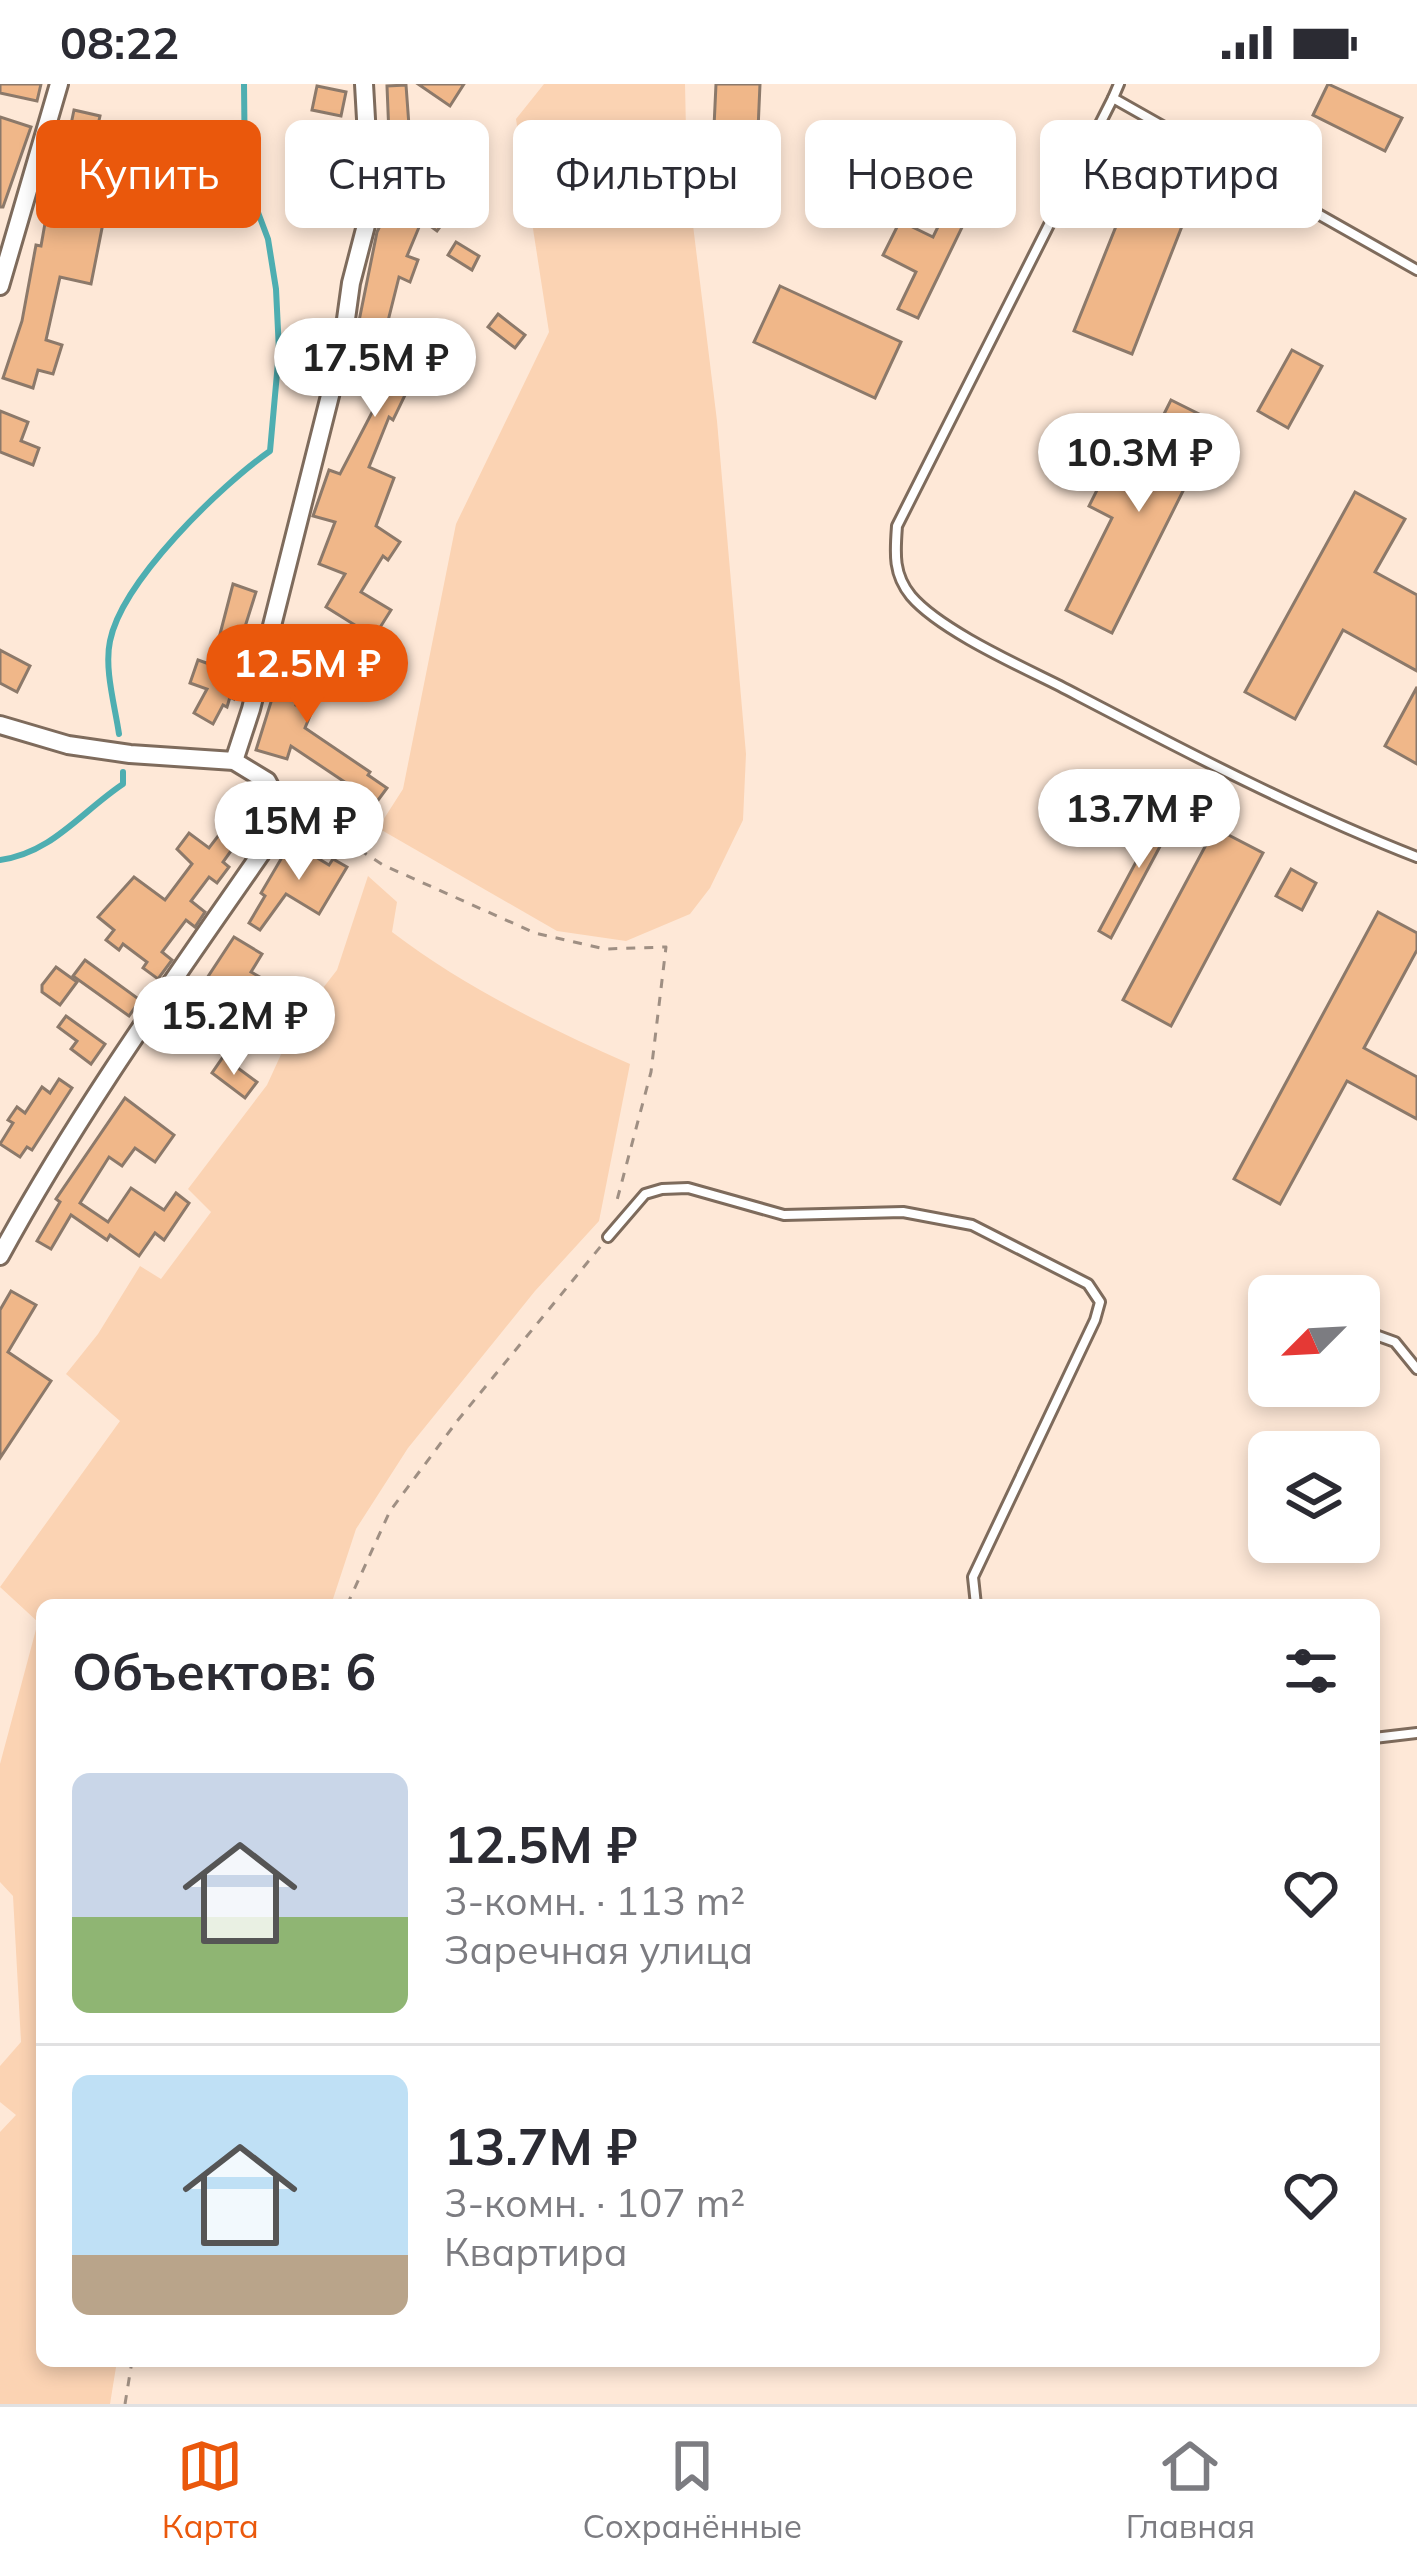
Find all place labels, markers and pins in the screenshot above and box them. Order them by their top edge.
pin: 17.5M ₽ [264,318,486,420]
pin: 10.3M ₽ [1028,413,1250,515]
pin: 12.5M ₽ [196,624,418,726]
pin: 13.7M ₽ [1028,769,1250,871]
pin: 15M ₽ [215,781,383,883]
pin: 15.2M ₽ [123,976,345,1078]

